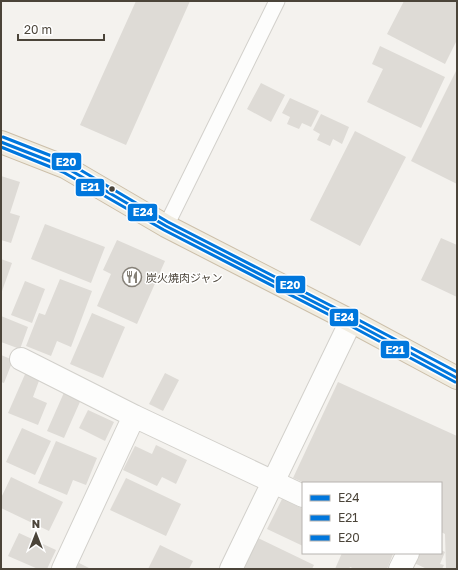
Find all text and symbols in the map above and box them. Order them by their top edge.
scale bar [18,16,104,42]
text: 20 m [24,22,52,37]
line badge: E20 [51,152,82,171]
text: E20 [56,155,76,168]
line badge: E21 [75,178,105,197]
text: E21 [80,180,100,193]
unlabelled marker [107,184,117,194]
line badge: E24 [127,203,158,222]
text: E24 [133,205,153,218]
restaurant icon: 炭火焼肉ジャン [121,266,143,288]
place label: 炭火焼肉ジャン [146,271,222,284]
line badge: E20 [275,275,306,294]
text: E20 [280,278,300,291]
line badge: E24 [329,308,359,327]
text: E24 [334,310,354,323]
line badge: E21 [380,340,410,359]
text: E21 [385,343,405,356]
legend [302,482,442,554]
text: E24 [338,490,360,505]
text: E21 [338,510,358,525]
north arrow [16,514,56,554]
text: N [32,517,40,530]
text: E20 [338,530,360,545]

